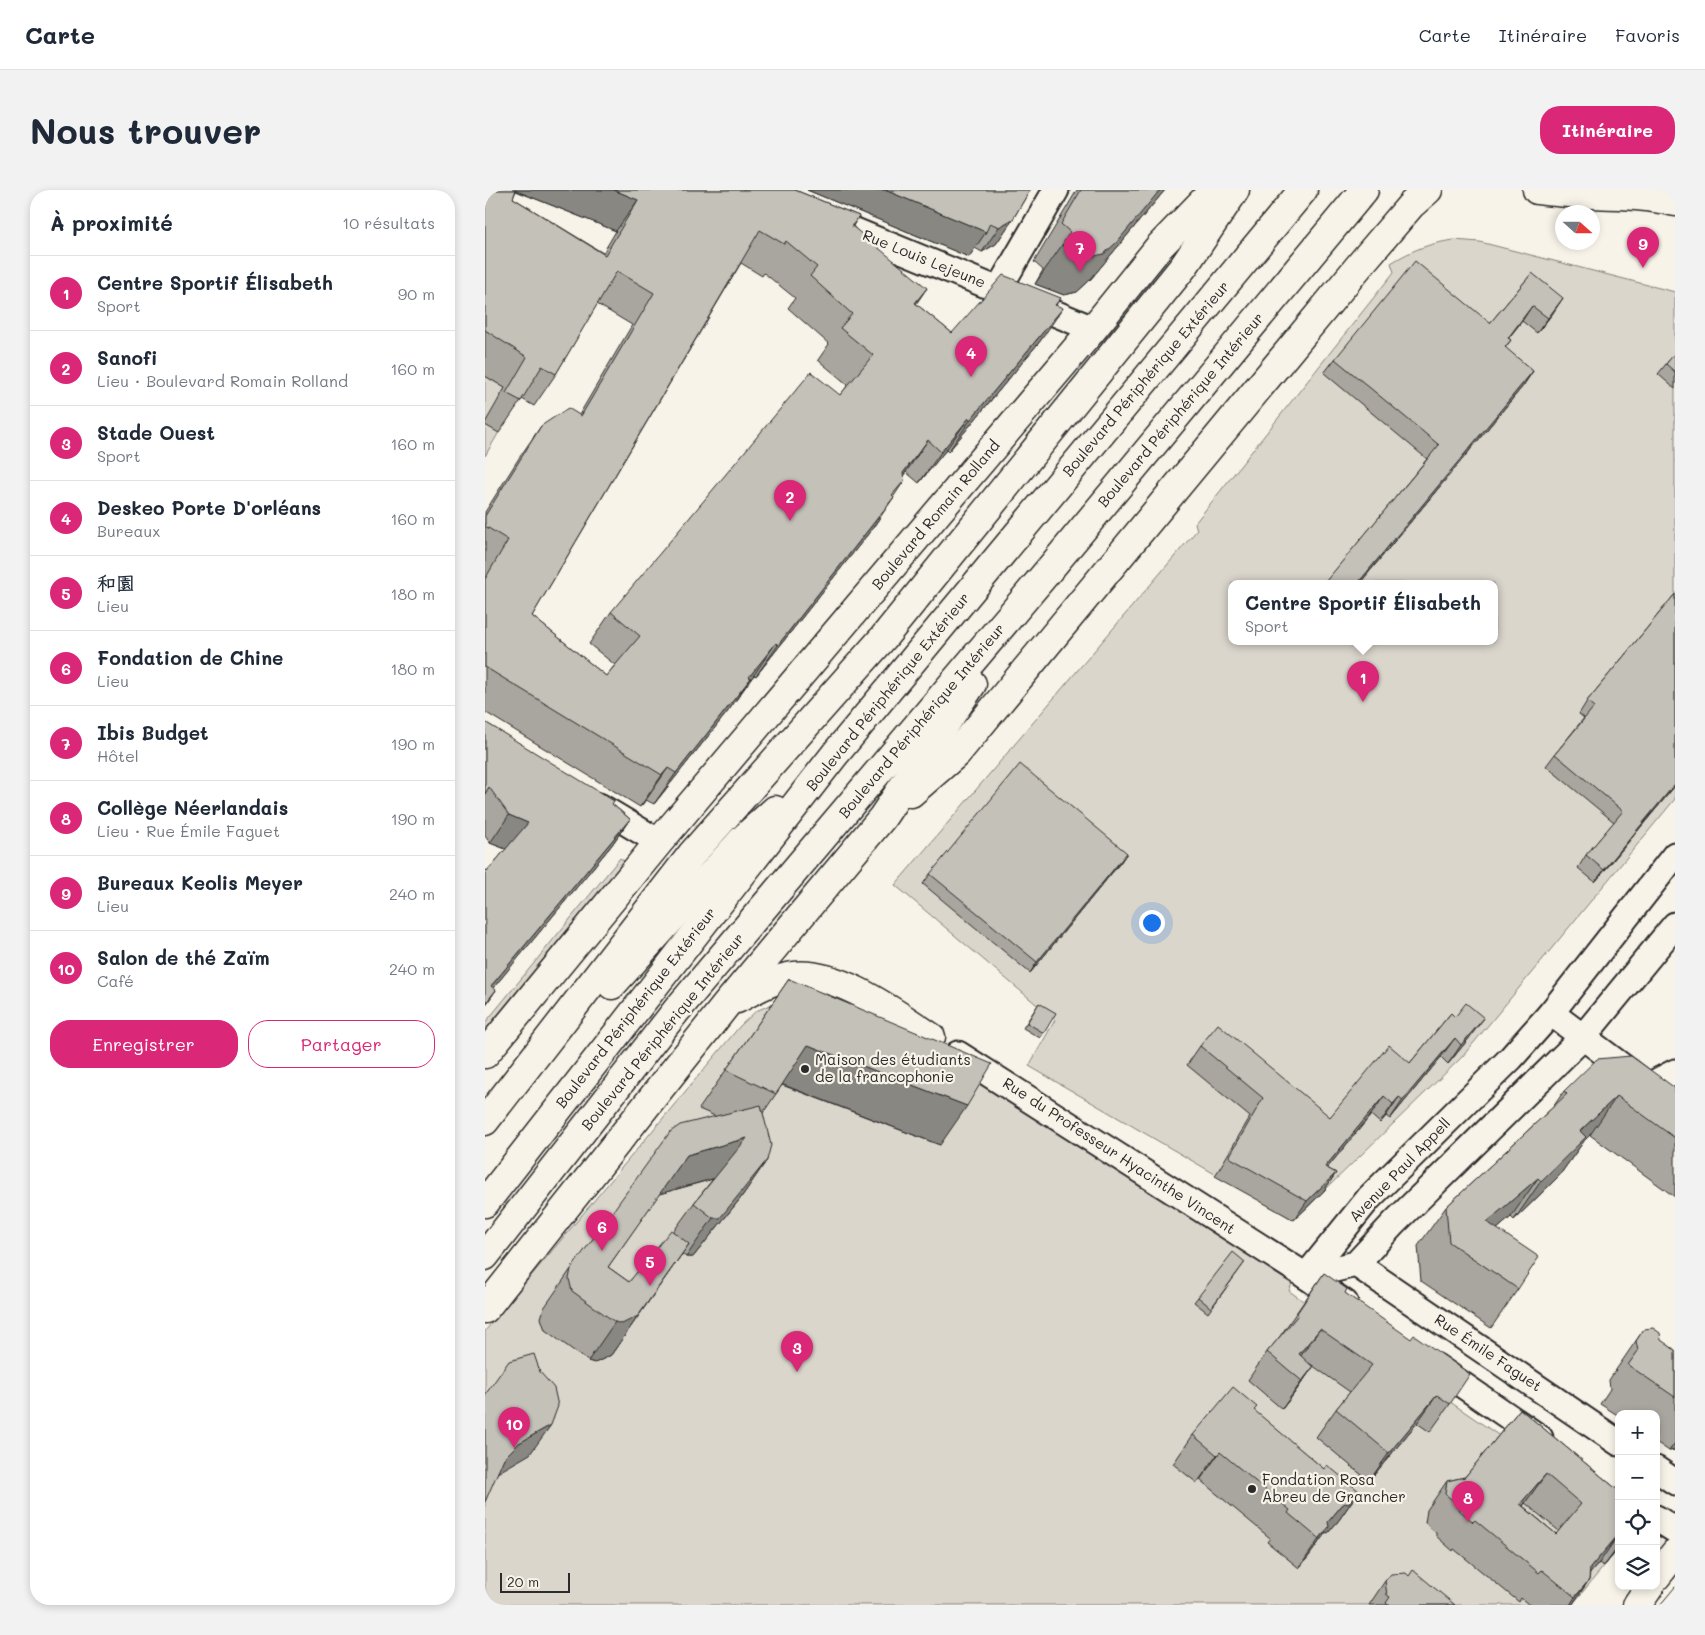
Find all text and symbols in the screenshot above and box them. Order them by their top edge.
text: Carte [25,19,95,50]
text: Carte [1419,23,1471,47]
text: Itinéraire [1499,23,1587,47]
text: Favoris [1615,23,1680,47]
button: Itinéraire [1540,106,1675,154]
text: Nous trouver [30,107,261,153]
north arrow [1555,205,1600,250]
text: À proximité [50,209,173,236]
text: 10 résultats [342,212,435,233]
street label: Rue Louis Lejeune [860,224,989,292]
pin: 9 [1627,227,1659,268]
pin: 7 [1064,231,1096,272]
text: Centre Sportif Élisabeth [97,270,333,295]
street label: Boulevard Périphérique Extérieur [1057,276,1233,480]
text: 1 [62,283,70,304]
text: 90 m [398,283,435,304]
text: Sport [97,295,140,316]
street label: Boulevard Périphérique Intérieur [1093,308,1268,511]
pin: 4 [955,336,987,377]
text: Sanofi [97,345,158,370]
text: 2 [62,358,70,379]
text: 160 m [390,358,435,379]
text: Lieu · Boulevard Romain Rolland [97,370,348,391]
text: Stade Ouest [97,420,215,445]
text: 3 [61,433,71,454]
text: 160 m [390,433,435,454]
street label: Boulevard Romain Rolland [867,435,1004,593]
text: Sport [97,445,140,466]
pin: 2 [774,480,806,521]
text: Deskeo Porte D'orléans [97,495,321,520]
text: 4 [61,508,71,529]
text: 160 m [390,508,435,529]
text: Bureaux [97,520,161,541]
text: 和園 [97,570,135,595]
popup [1228,580,1498,645]
text: 5 [61,583,71,604]
text: 180 m [390,583,435,604]
street label: Boulevard Périphérique Extérieur [801,588,973,795]
text: Centre Sportif Élisabeth [1245,590,1481,615]
text: Lieu [97,595,129,616]
text: Sport [1245,615,1289,636]
street label: Boulevard Périphérique Intérieur [834,619,1009,822]
text: Fondation de Chine [97,645,283,670]
text: 6 [61,658,71,679]
text: 180 m [390,658,435,679]
pin: 1 [1347,661,1379,702]
text: Lieu [97,670,129,691]
text: Ibis Budget [97,720,208,745]
text: 7 [62,733,70,754]
text: 190 m [391,733,435,754]
text: Hôtel [97,745,139,766]
text: Collège Néerlandais [97,795,288,820]
text: 8 [61,808,71,829]
text: 190 m [391,808,435,829]
text: Lieu · Rue Émile Faguet [97,820,280,841]
text: Bureaux Keolis Meyer [97,870,303,895]
text: 9 [61,883,71,904]
text: 240 m [389,883,435,904]
text: Lieu [97,895,129,916]
street label: Boulevard Périphérique Extérieur [551,903,720,1112]
your location [1139,910,1165,936]
street label: Boulevard Périphérique Intérieur [576,929,748,1134]
text: Salon de thé Zaïm [97,945,270,970]
text: 10 [57,958,75,979]
text: 240 m [389,958,435,979]
text: Café [97,970,134,991]
button: Enregistrer [50,1020,238,1068]
button: Partager [248,1020,435,1068]
place label: Maison des étudiants de la francophonie [815,1049,971,1086]
marker: Maison des étudiants de la francophonie [799,1063,811,1075]
street label: Rue du Professeur Hyacinthe Vincent [999,1072,1240,1238]
street label: Avenue Paul Appell [1344,1113,1454,1226]
pin: 6 [586,1210,618,1251]
pin: 5 [634,1245,666,1286]
street label: Rue Émile Faguet [1431,1309,1546,1396]
pin: 3 [781,1331,813,1372]
pin: 10 [498,1407,530,1448]
map controls [1615,1410,1660,1590]
button: + [1615,1410,1660,1455]
button: − [1615,1455,1660,1500]
place label: Fondation Rosa Abreu de Grancher [1262,1469,1406,1506]
pin: 8 [1452,1481,1484,1522]
marker: Fondation Rosa Abreu de Grancher [1246,1483,1258,1495]
button: locate [1615,1500,1660,1545]
button: layers [1615,1545,1660,1590]
scale bar [500,1570,570,1593]
text: 20 m [507,1572,539,1591]

